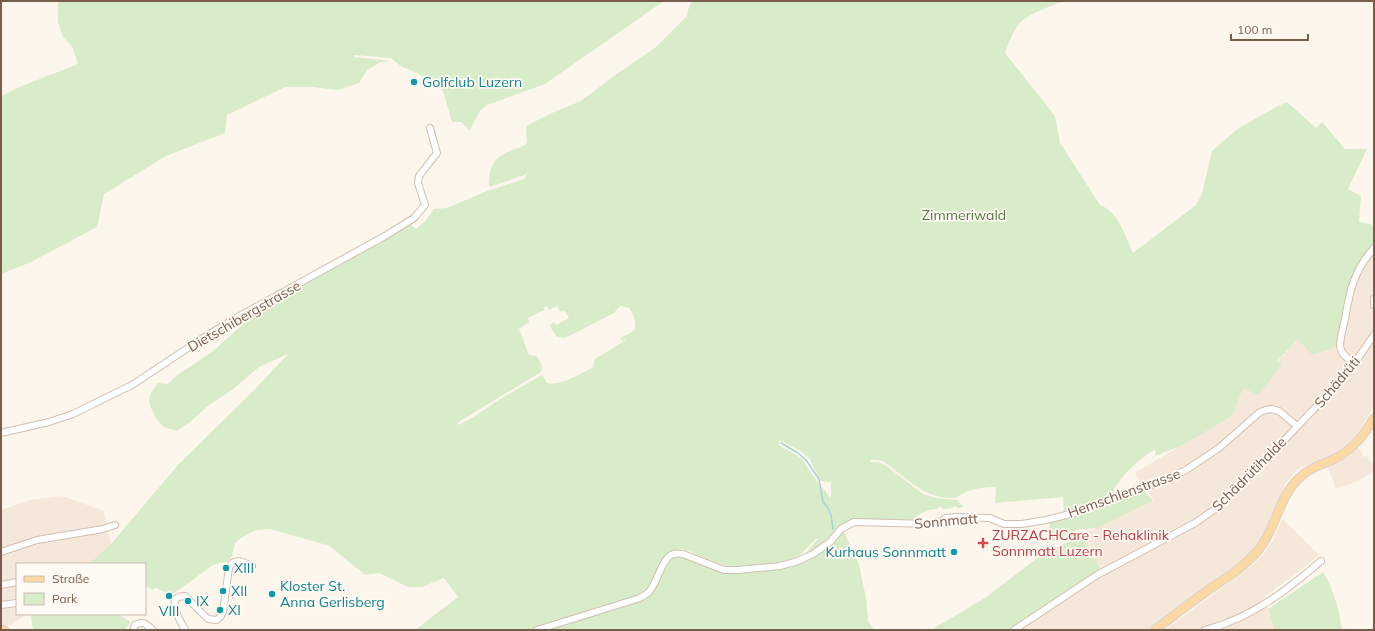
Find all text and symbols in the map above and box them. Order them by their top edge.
scale bar [1231,16,1308,42]
text: 100 m [1237,22,1272,37]
place label: Golfclub Luzern [422,73,522,91]
marker: Golfclub Luzern [409,77,419,87]
park label: Zimmeriwald [922,206,1006,224]
street label: Dietschibergstrasse [184,276,304,356]
street label: Schädrüti [1310,352,1364,412]
street label: Schädrütihalde [1208,433,1290,515]
street label: Hemschlenstrasse [1065,464,1183,522]
street label: Sonnmatt [914,509,978,533]
place label: ZURZACHCare - Rehaklinik Sonnmatt Luzern [992,526,1170,560]
marker: ZURZACHCare - Rehaklinik Sonnmatt Luzern [977,537,989,549]
place label: Kurhaus Sonnmatt [825,543,946,561]
marker: Kurhaus Sonnmatt [949,547,959,557]
place label: XIII [234,559,254,577]
legend [16,563,146,615]
marker: XIII [221,563,231,573]
text: Straße [52,571,89,586]
place label: Kloster St. Anna Gerlisberg [280,577,385,611]
place label: XII [231,582,247,600]
marker: XII [218,586,228,596]
marker: Kloster St. Anna Gerlisberg [267,589,277,599]
text: Park [52,591,78,606]
marker: VIII [164,591,174,601]
place label: IX [196,592,209,610]
marker: IX [183,596,193,606]
place label: XI [228,601,241,619]
place label: VIII [159,602,179,620]
marker: XI [215,605,225,615]

